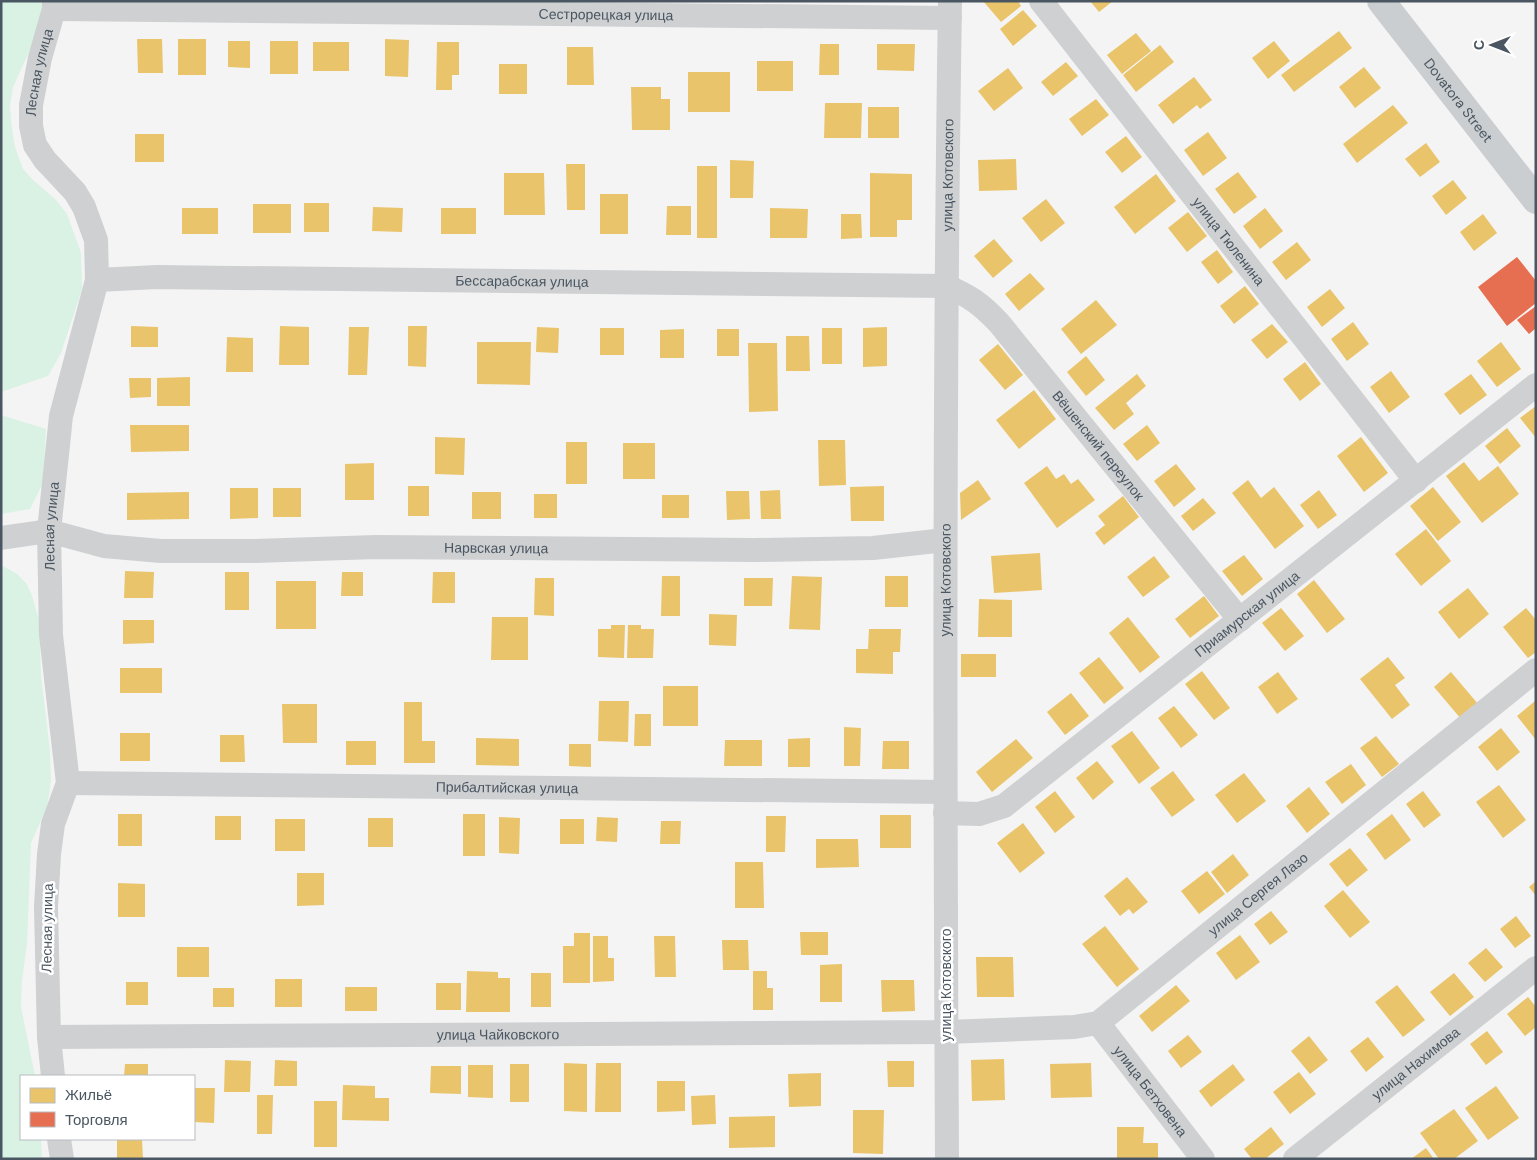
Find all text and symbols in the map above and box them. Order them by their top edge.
street label: Сестрорецкая улица [539,5,674,24]
north arrow [1467,20,1517,70]
street label: Лесная улица [22,26,57,116]
text: С [1470,40,1488,50]
street label: Dovatora Street [1420,55,1497,146]
street label: улица Котовского [938,118,957,232]
street label: улица Тюленина [1189,193,1269,289]
street label: Бессарабская улица [455,271,589,291]
street label: Вёшенский переулок [1048,387,1149,505]
street label: Лесная улица [40,481,63,571]
street label: улица Котовского [936,523,955,636]
street label: Нарвская улица [444,539,549,557]
street label: Приамурская улица [1191,567,1303,661]
street label: Прибалтийская улица [436,778,579,797]
street label: улица Сергея Лазо [1205,848,1312,940]
street label: Лесная улица [37,883,57,973]
street label: улица Котовского [937,928,955,1041]
street label: улица Нахимова [1368,1023,1464,1104]
street label: улица Чайковского [437,1025,559,1044]
street label: улица Бетховена [1110,1042,1192,1140]
legend [20,1075,195,1140]
text: Жильё [65,1085,112,1105]
text: Торговля [65,1110,128,1130]

